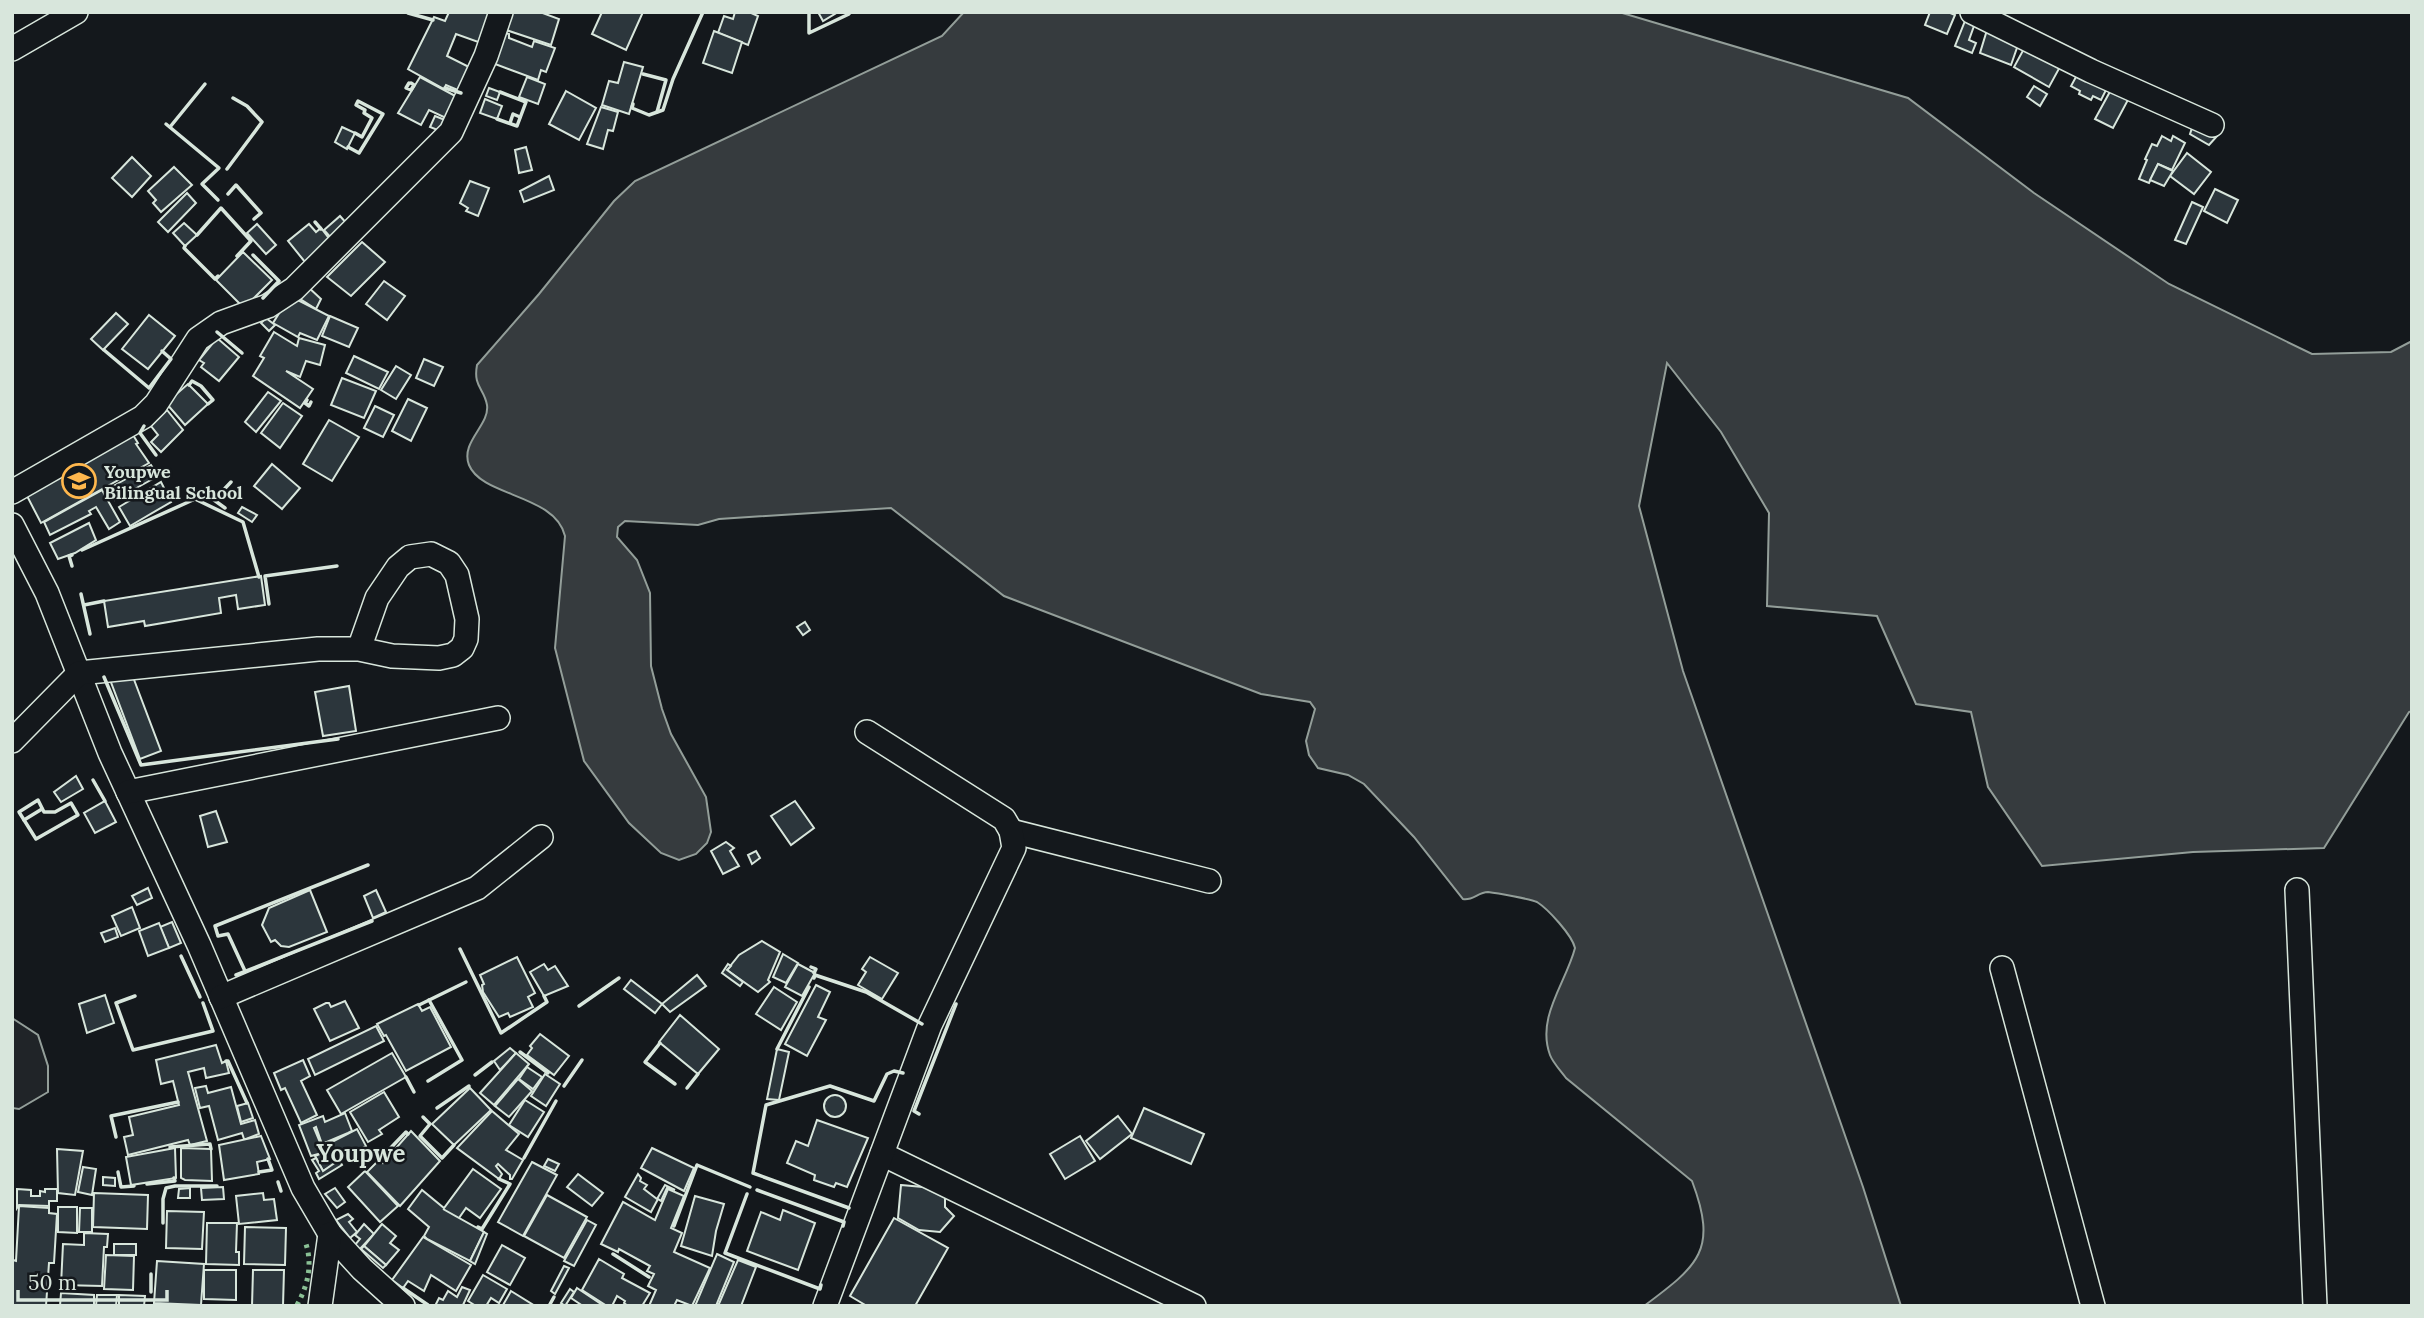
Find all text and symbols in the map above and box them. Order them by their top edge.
place label: Youpwe Bilingual School [104,460,243,504]
school or university icon: Youpwe Bilingual School [60,462,98,500]
district label: Youpwe [317,1138,405,1169]
scale bar [18,1258,166,1302]
text: 50 m [28,1269,77,1296]

